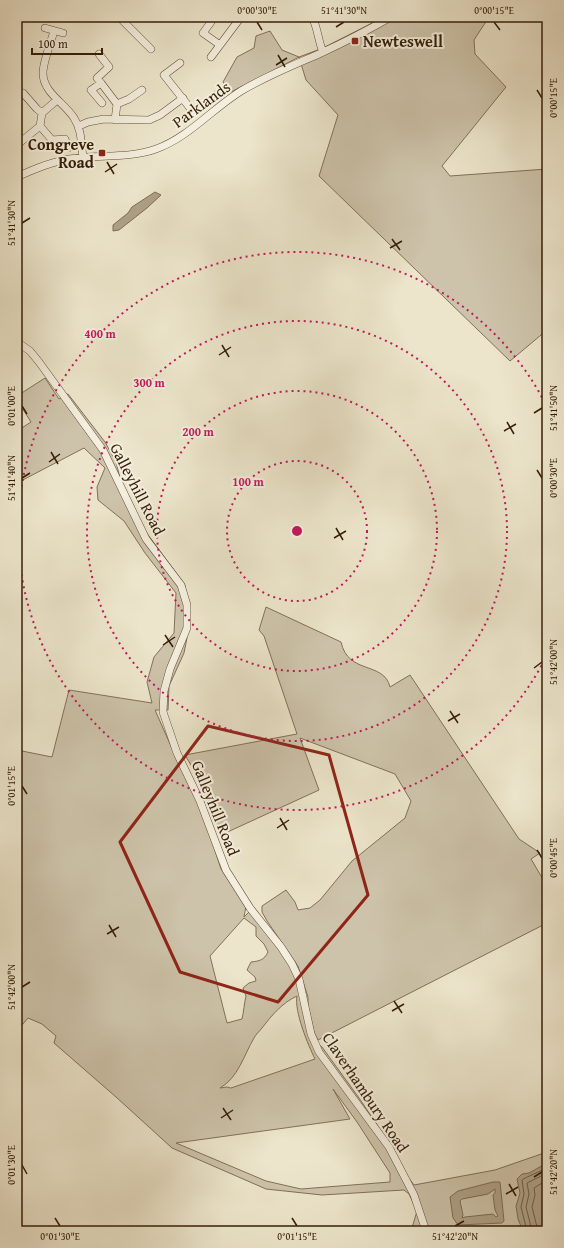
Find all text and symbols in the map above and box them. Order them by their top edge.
text: 0°00'30"E [237,3,277,18]
text: 51°41'30"N [321,3,367,18]
text: 0°00'15"E [474,3,514,18]
place label: Newteswell [363,29,443,53]
scale bar [32,30,102,56]
text: 100 m [38,35,68,52]
marker: Newteswell [350,36,360,46]
street label: Parklands [167,75,235,133]
text: 0°00'15"E [546,78,561,118]
place label: Congreve Road [28,132,95,174]
marker: Congreve Road [97,148,107,158]
text: 51°41'30"N [4,200,19,246]
text: 400 m [84,325,117,342]
text: 300 m [133,374,166,391]
text: 51°41'50"N [546,385,561,431]
text: 0°01'00"E [4,386,19,426]
text: 200 m [182,423,215,440]
street label: Galleyhill Road [104,439,172,540]
text: 51°41'40"N [4,455,19,501]
text: 0°00'30"E [546,458,561,498]
text: 100 m [232,473,265,490]
centre of rings [290,524,304,538]
text: 51°42'00"N [546,639,561,685]
street label: Galleyhill Road [186,757,246,860]
text: 0°01'15"E [4,766,19,806]
text: 0°00'45"E [546,838,561,878]
text: 51°42'00"N [4,964,19,1010]
street label: Claverhambury Road [317,1027,415,1157]
text: 0°01'30"E [4,1145,19,1185]
text: 51°42'20"N [546,1149,561,1195]
text: 0°01'30"E [40,1229,80,1244]
text: 0°01'15"E [277,1229,317,1244]
text: 51°42'20"N [432,1229,478,1244]

